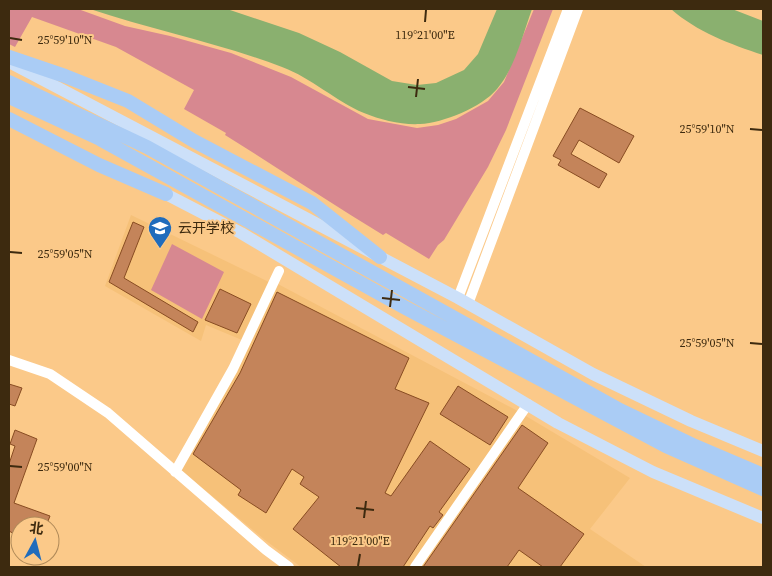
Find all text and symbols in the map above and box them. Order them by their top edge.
text: 119°21'00"E [395,27,455,43]
text: 25°59'10"N [37,32,93,48]
text: 25°59'10"N [679,121,735,137]
school or university icon: 云开学校 [147,215,173,249]
place label: 云开学校 [178,218,234,238]
text: 25°59'05"N [37,246,93,262]
text: 25°59'05"N [679,335,735,351]
text: 25°59'00"N [37,459,93,475]
north arrow [10,516,60,566]
text: 北 [28,517,45,539]
text: 119°21'00"E [330,533,390,549]

